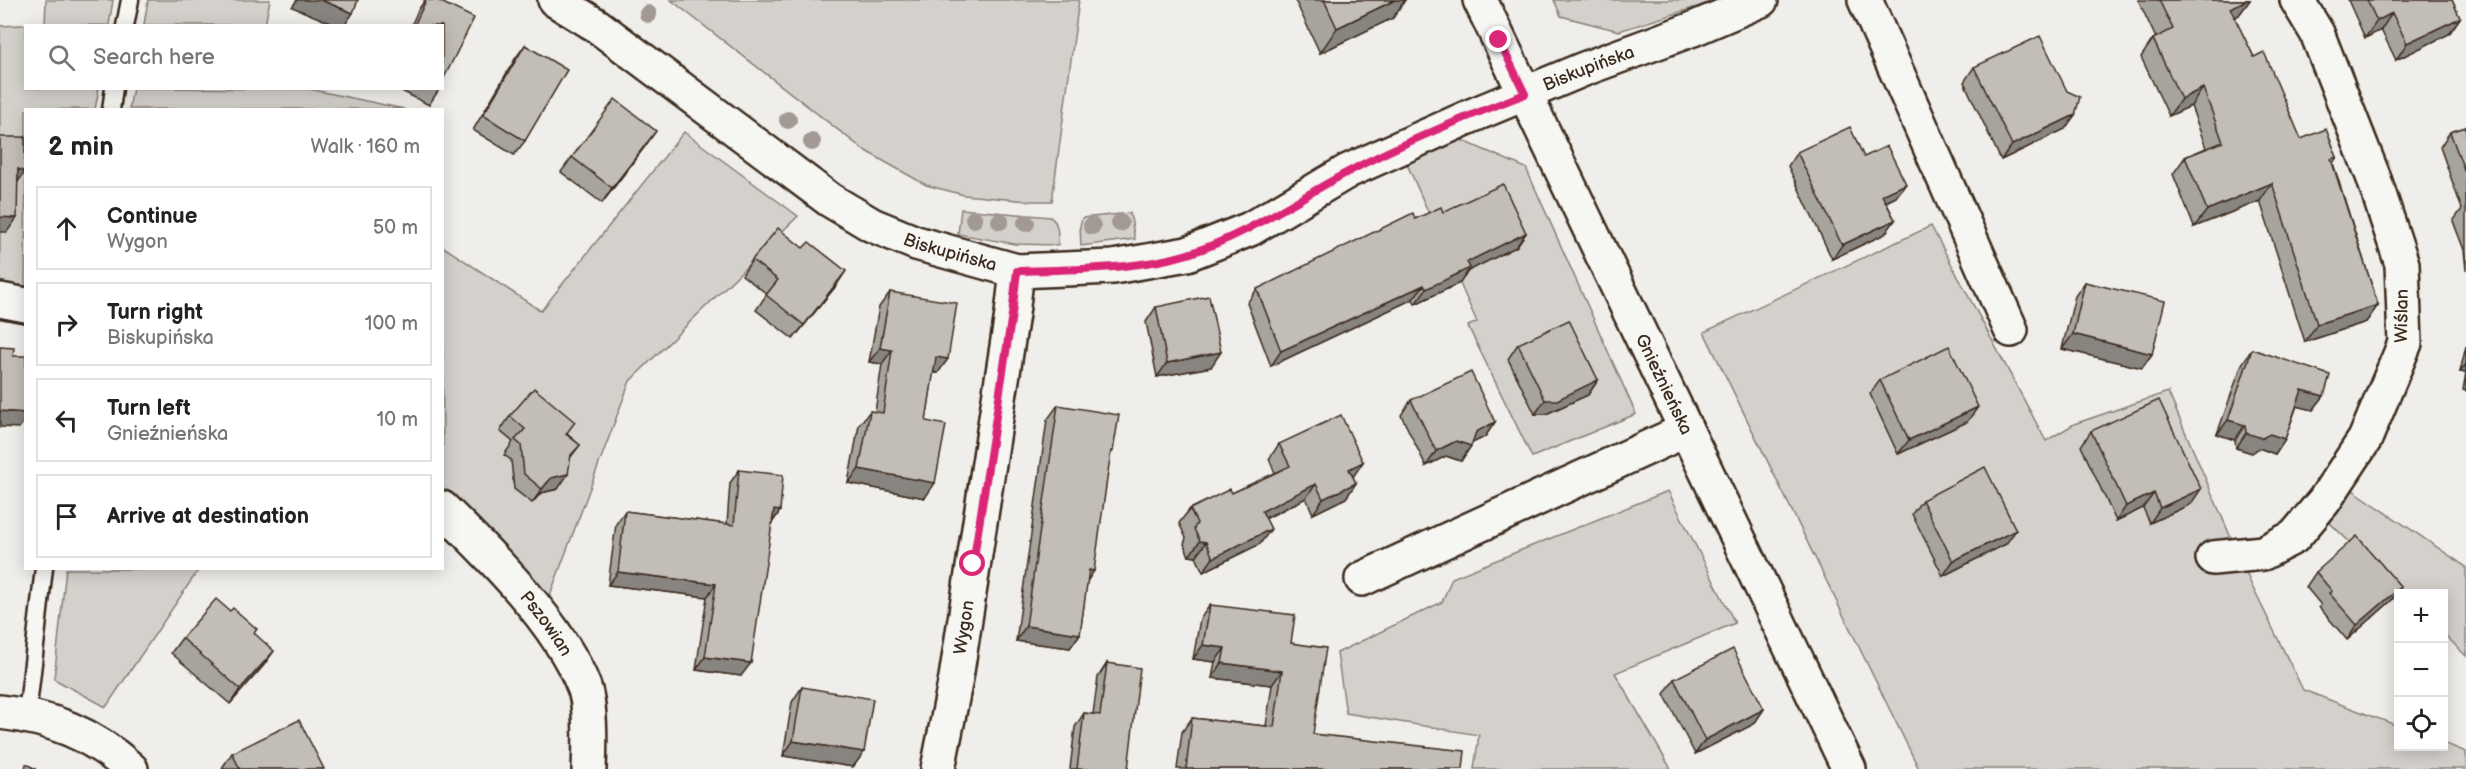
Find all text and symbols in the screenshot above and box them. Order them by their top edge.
search box [24,24,444,90]
route end [1485,26,1511,52]
icon: search [45,41,78,74]
street label: Biskupińska [1540,41,1637,95]
text: Search here [93,44,215,71]
text: 2 min [48,132,114,163]
text: Walk · 160 m [311,135,420,159]
text: Continue [107,203,197,230]
icon: ahead [50,212,83,245]
text: 50 m [373,216,418,240]
street label: Biskupińska [900,228,999,275]
text: Wygon [107,230,168,254]
street label: Wiślan [2391,289,2413,343]
text: Turn right [107,299,203,326]
icon: right [50,308,83,341]
text: 100 m [365,312,418,336]
text: Biskupińska [107,326,214,350]
street label: Gnieźnieńska [1631,330,1697,438]
text: Turn left [107,395,191,422]
icon: left [50,404,83,437]
text: 10 m [377,408,418,432]
text: Gnieźnieńska [107,422,228,446]
icon: arrive [50,500,83,533]
text: Arrive at destination [107,503,309,530]
route start [959,550,985,576]
street label: Pszowian [516,587,577,660]
map controls [2394,589,2448,751]
button: + [2394,589,2448,643]
street label: Wygon [949,599,978,656]
button: − [2394,643,2448,697]
button: locate [2394,697,2448,751]

